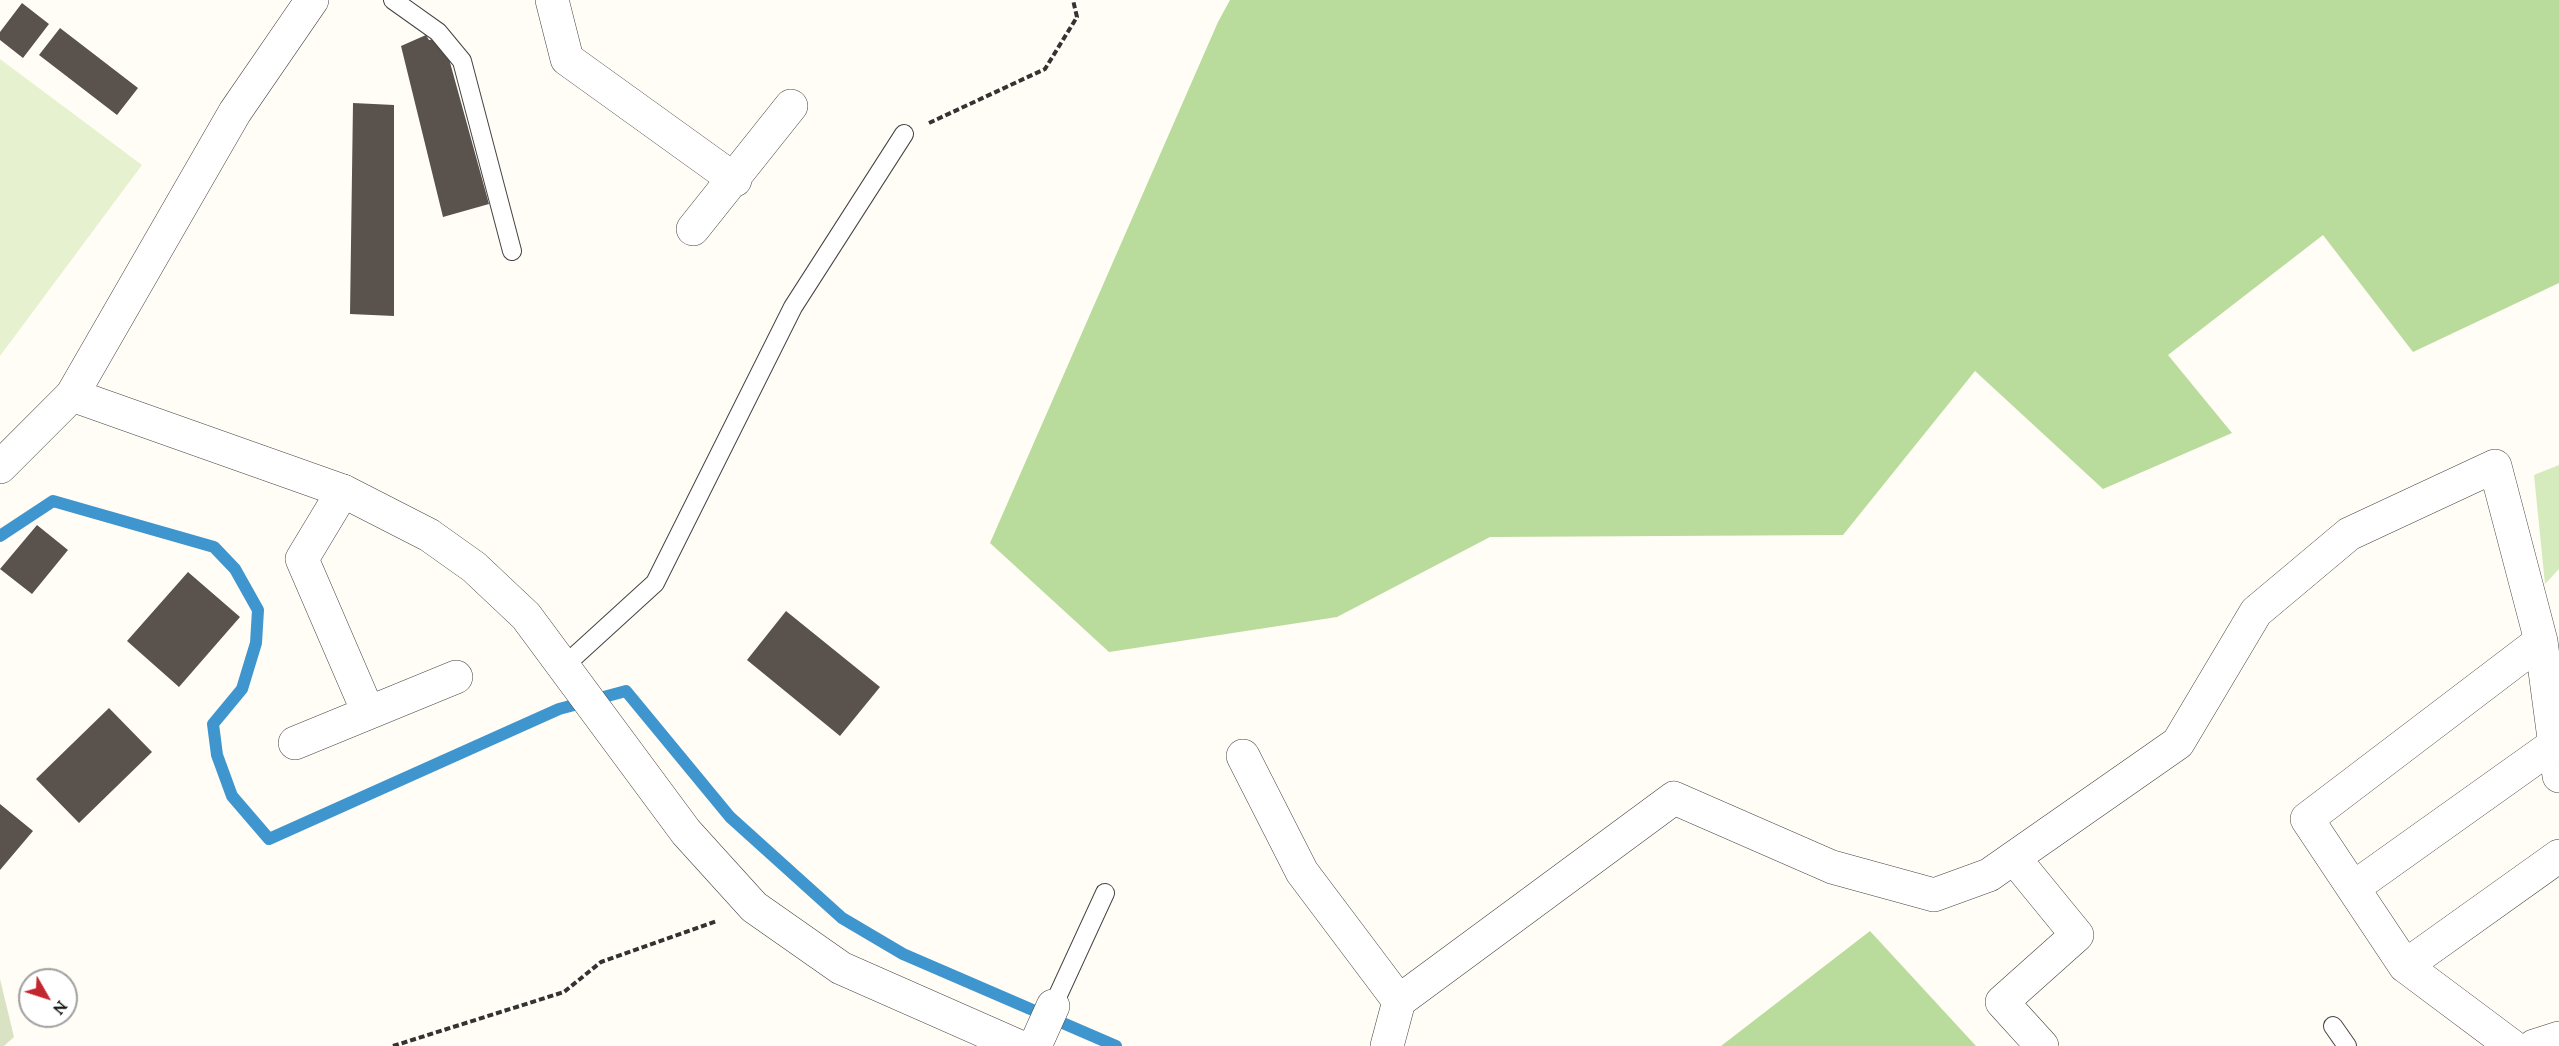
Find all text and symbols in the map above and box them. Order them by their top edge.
north arrow [18,968,78,1028]
text: N [49,997,72,1019]

